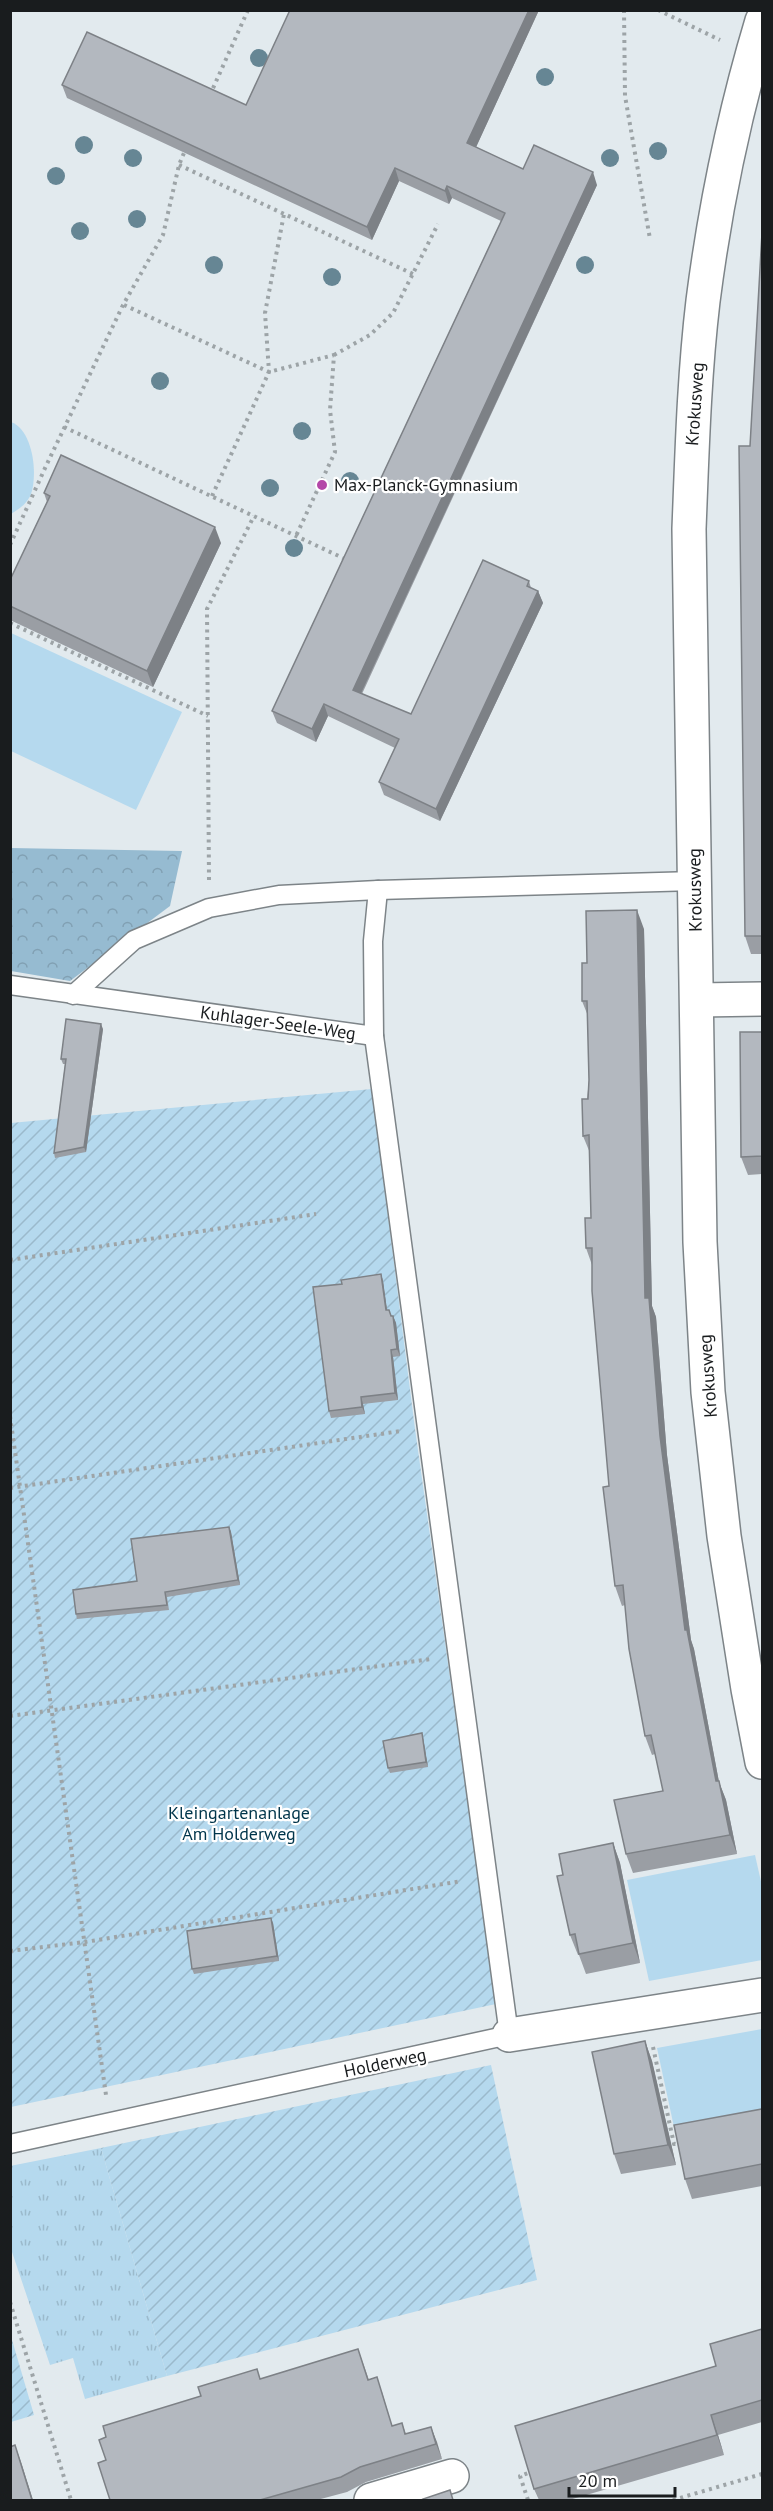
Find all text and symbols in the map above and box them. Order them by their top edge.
street label: Krokusweg [680,361,709,447]
place label: Max-Planck-Gymnasium [334,473,518,496]
marker: Max-Planck-Gymnasium [315,478,329,492]
street label: Krokusweg [682,848,707,932]
street label: Kuhlager-Seele-Weg [199,1000,357,1045]
street label: Krokusweg [693,1333,722,1419]
park label: Kleingartenanlage Am Holderweg [168,1801,310,1845]
street label: Holderweg [342,2043,428,2082]
scale bar [569,2460,676,2498]
text: 20 m [578,2469,617,2492]

